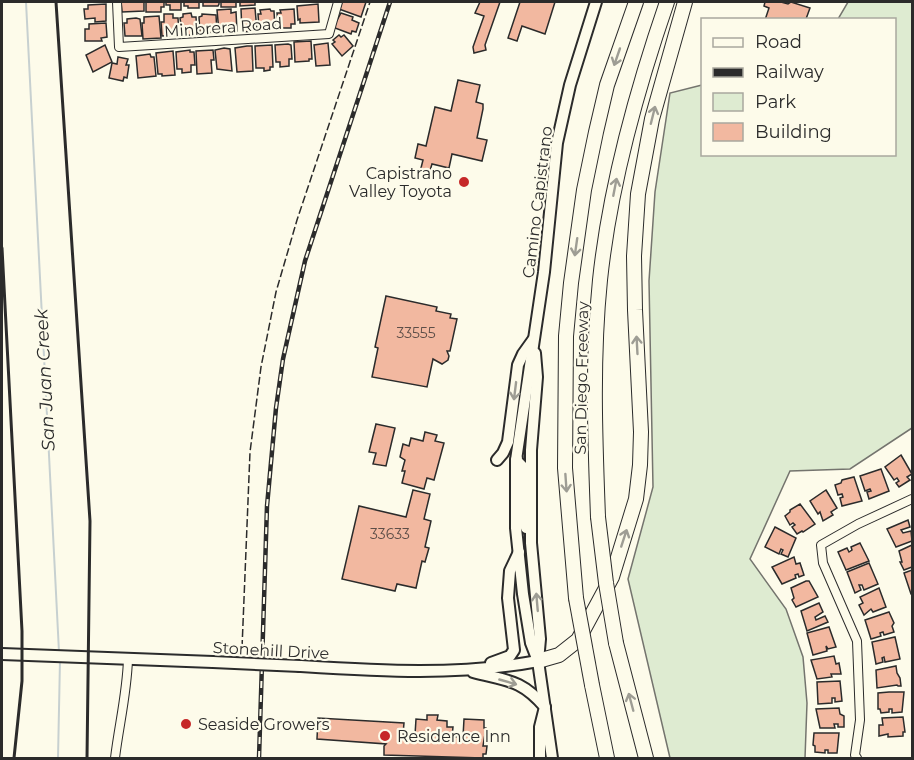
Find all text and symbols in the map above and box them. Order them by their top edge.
street label: Minbrera Road [163,14,283,41]
legend [701,18,896,156]
text: Road [755,31,802,53]
one-way arrow [611,47,622,66]
text: Railway [755,61,824,83]
text: Park [755,91,796,113]
one-way arrow [648,106,660,125]
text: Building [755,121,832,143]
street label: Camino Capistrano [519,125,556,279]
place label: Capistrano Valley Toyota [349,164,452,201]
marker: Capistrano Valley Toyota [457,175,471,189]
one-way arrow [610,177,621,197]
one-way arrow [571,237,582,256]
street label: San Diego Freeway [571,301,592,455]
water label: San Juan Creek [30,307,60,452]
house number: 33555 [396,324,436,342]
one-way arrow [631,335,642,355]
one-way arrow [509,381,520,401]
one-way arrow [561,473,572,493]
house number: 33633 [370,525,410,543]
one-way arrow [620,529,631,548]
one-way arrow [531,593,542,613]
street label: Stonehill Drive [212,638,330,663]
one-way arrow [498,677,517,688]
one-way arrow [624,693,636,712]
place label: Seaside Growers [198,715,330,734]
marker: Seaside Growers [179,717,193,731]
place label: Residence Inn [397,727,511,746]
marker: Residence Inn [378,729,392,743]

